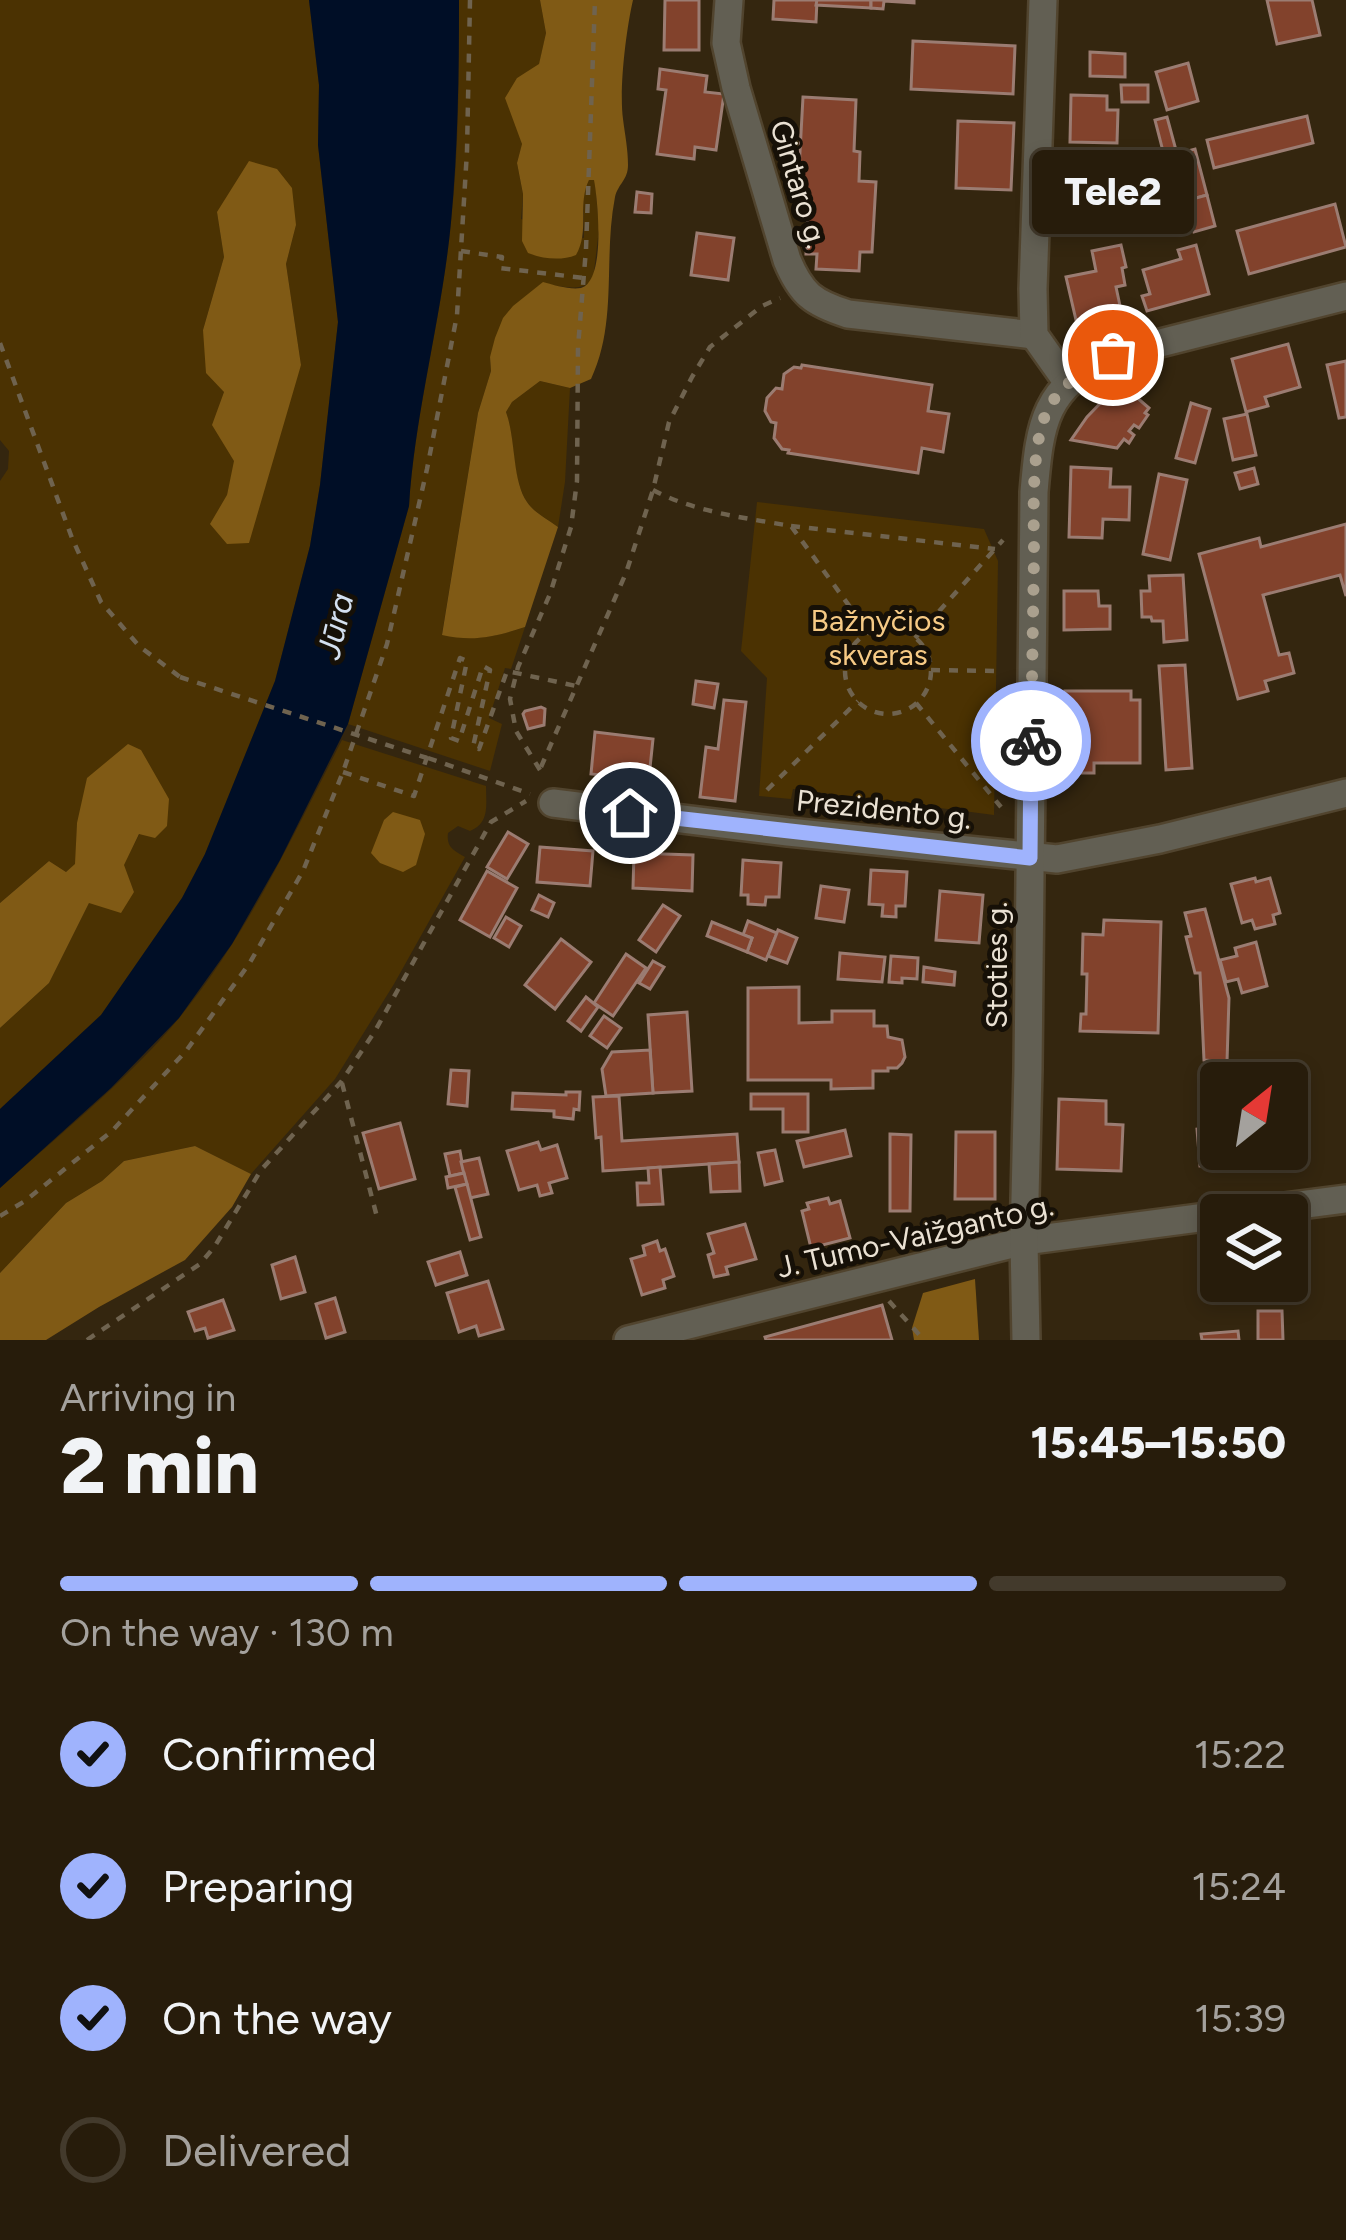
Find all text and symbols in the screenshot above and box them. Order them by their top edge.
street label: Gintaro g. [762,116,836,252]
callout: Tele2 [1032,151,1194,235]
text: Tele2 [1064,168,1162,215]
pin [1062,304,1164,406]
icon: bag [1080,322,1146,388]
water label: Jūra [308,589,361,664]
park label: Bažnyčios skveras [811,602,945,673]
courier [971,681,1091,801]
icon: bike [998,708,1064,774]
pin [579,762,681,864]
icon: home [597,780,663,846]
street label: Prezidento g. [795,781,973,837]
street label: Stoties g. [978,901,1015,1029]
north arrow [1200,1062,1308,1170]
map controls [1200,1062,1308,1302]
street label: J. Tumo-Vaižganto g. [773,1186,1057,1286]
button: layers [1200,1194,1308,1302]
text: Arriving in [60,1374,236,1421]
text: 15:45–15:50 [1031,1415,1286,1469]
text: 2 min [60,1419,259,1513]
text: On the way · 130 m [60,1609,394,1656]
icon: check [60,1721,126,1787]
text: Confirmed [162,1727,377,1781]
text: 15:22 [1194,1731,1286,1778]
icon: check [60,1853,126,1919]
text: Preparing [162,1859,354,1913]
text: 15:24 [1192,1863,1286,1910]
icon: check [60,1985,126,2051]
text: On the way [162,1991,392,2045]
text: 15:39 [1194,1995,1286,2042]
text: Delivered [162,2123,351,2177]

